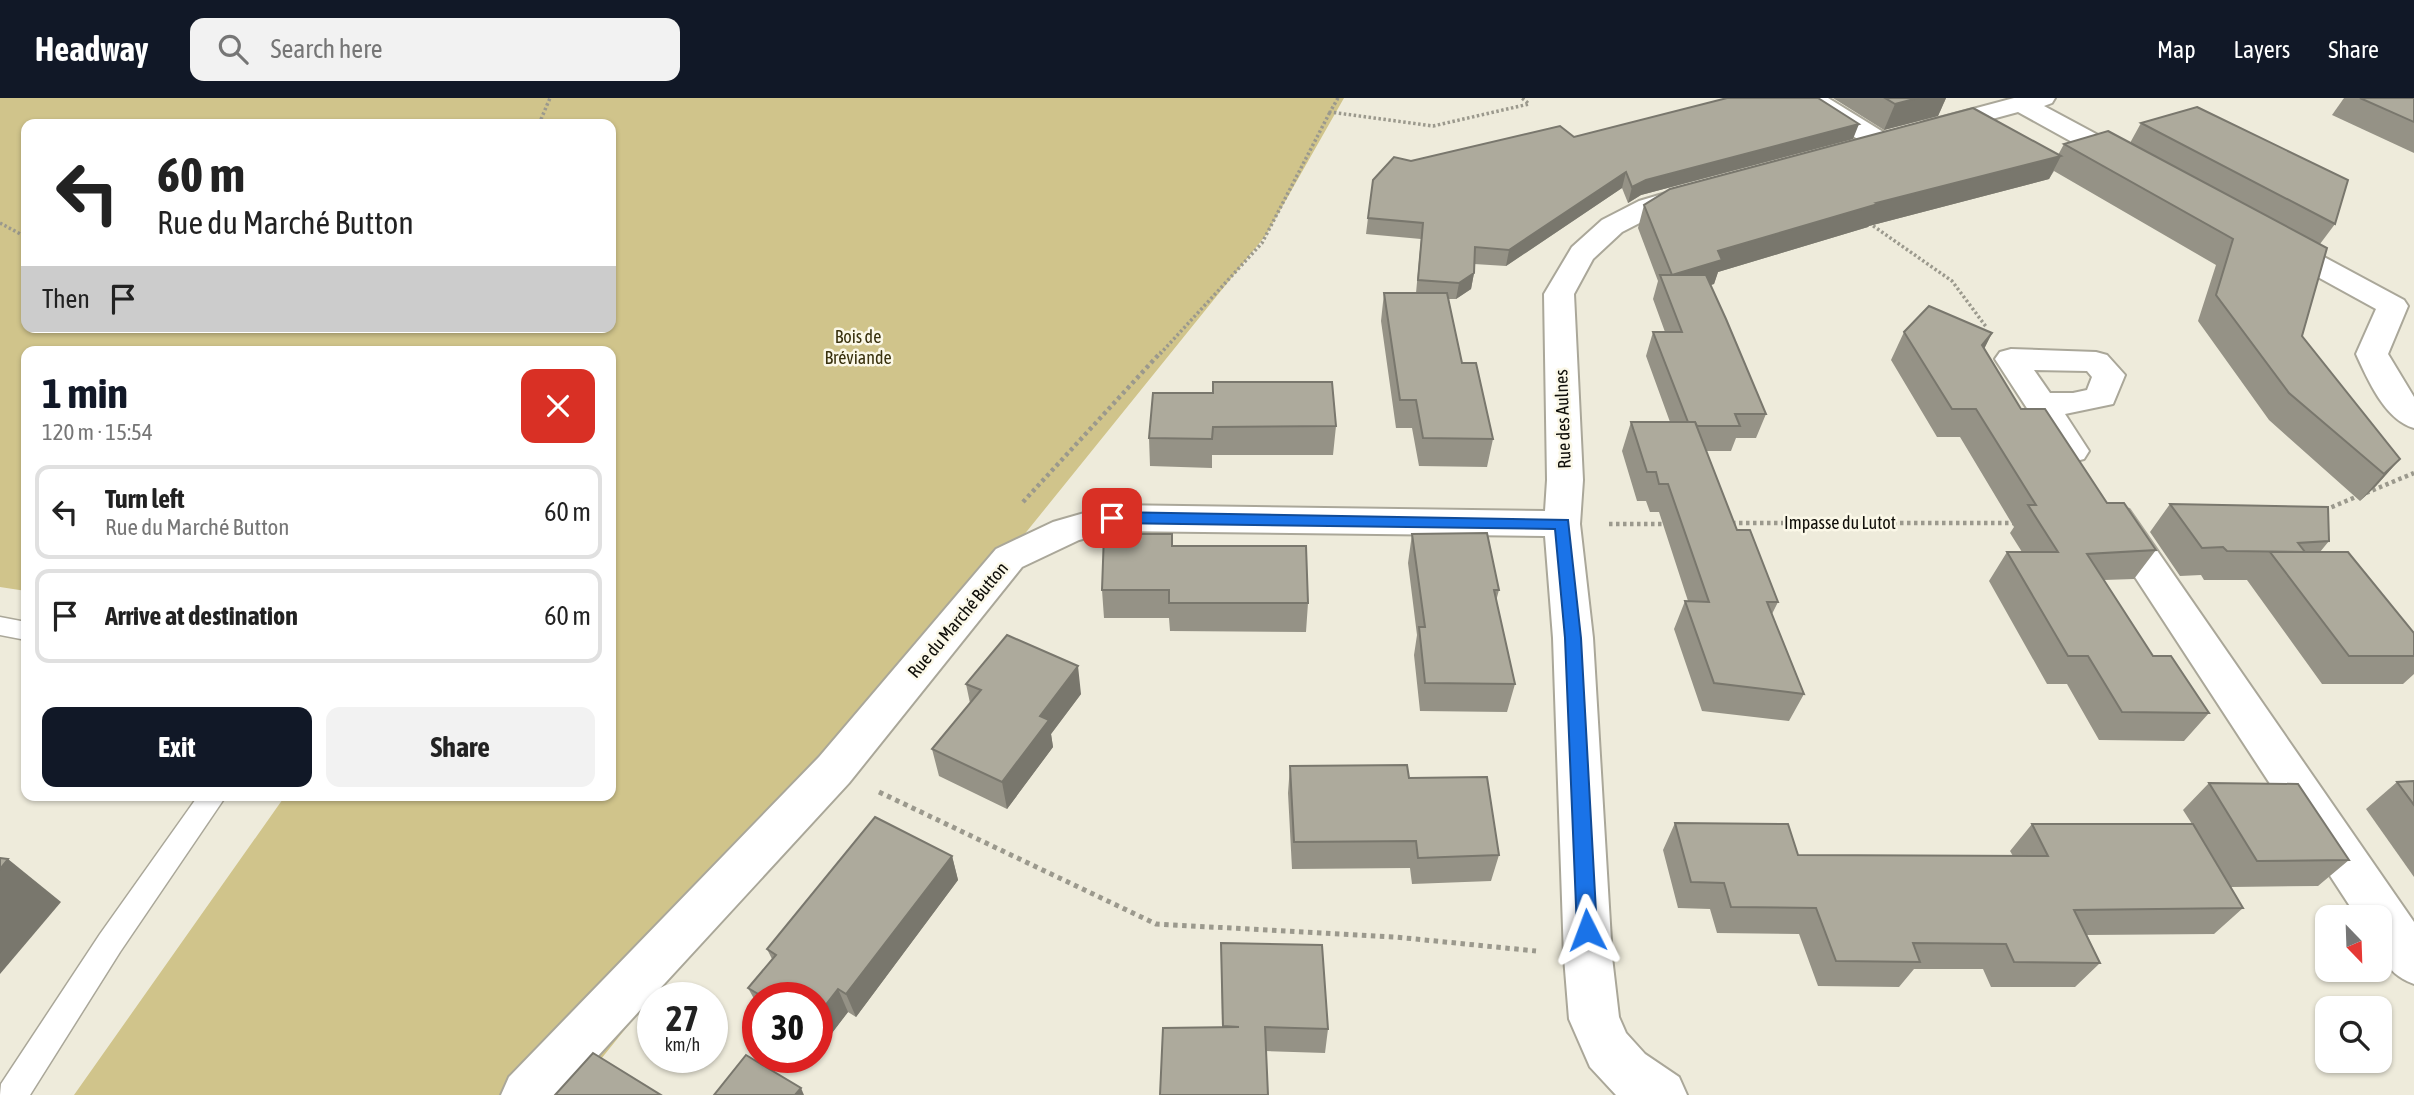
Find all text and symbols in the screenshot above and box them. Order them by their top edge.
search box [190,18,680,81]
text: Headway [35,30,148,68]
icon: search [214,30,252,68]
text: Search here [270,34,383,64]
text: Map [2157,36,2196,63]
text: Layers [2234,36,2290,63]
text: Share [2328,36,2379,63]
text: 60 m [157,146,245,202]
icon: left [42,147,133,238]
text: Rue du Marché Button [157,204,414,241]
icon: arrive [104,280,142,318]
text: Then [42,284,90,314]
park label: Bois de Bréviande [824,326,892,368]
text: 1 min [42,369,128,417]
button: close [521,369,595,443]
street label: Rue des Aulnes [1550,369,1575,469]
text: 120 m · 15:54 [42,419,153,445]
text: Turn left [105,484,185,514]
pin [1082,488,1142,548]
icon: left [46,493,84,531]
text: 60 m [544,497,591,527]
icon: arrive [1093,499,1131,537]
street label: Impasse du Lutot [1784,512,1896,533]
text: Rue du Marché Button [105,514,290,540]
street label: Rue du Marché Button [903,558,1012,682]
icon: arrive [46,597,84,635]
text: Arrive at destination [105,601,298,631]
text: 60 m [544,601,591,631]
button: Exit [42,707,312,787]
button: Share [326,707,595,787]
position arrow [1550,893,1624,967]
north arrow [2315,905,2392,982]
map controls [2315,905,2392,1073]
speed limit sign: 30 [742,982,833,1073]
button: search [2315,996,2392,1073]
text: 27 [666,998,699,1038]
text: km/h [665,1034,700,1055]

